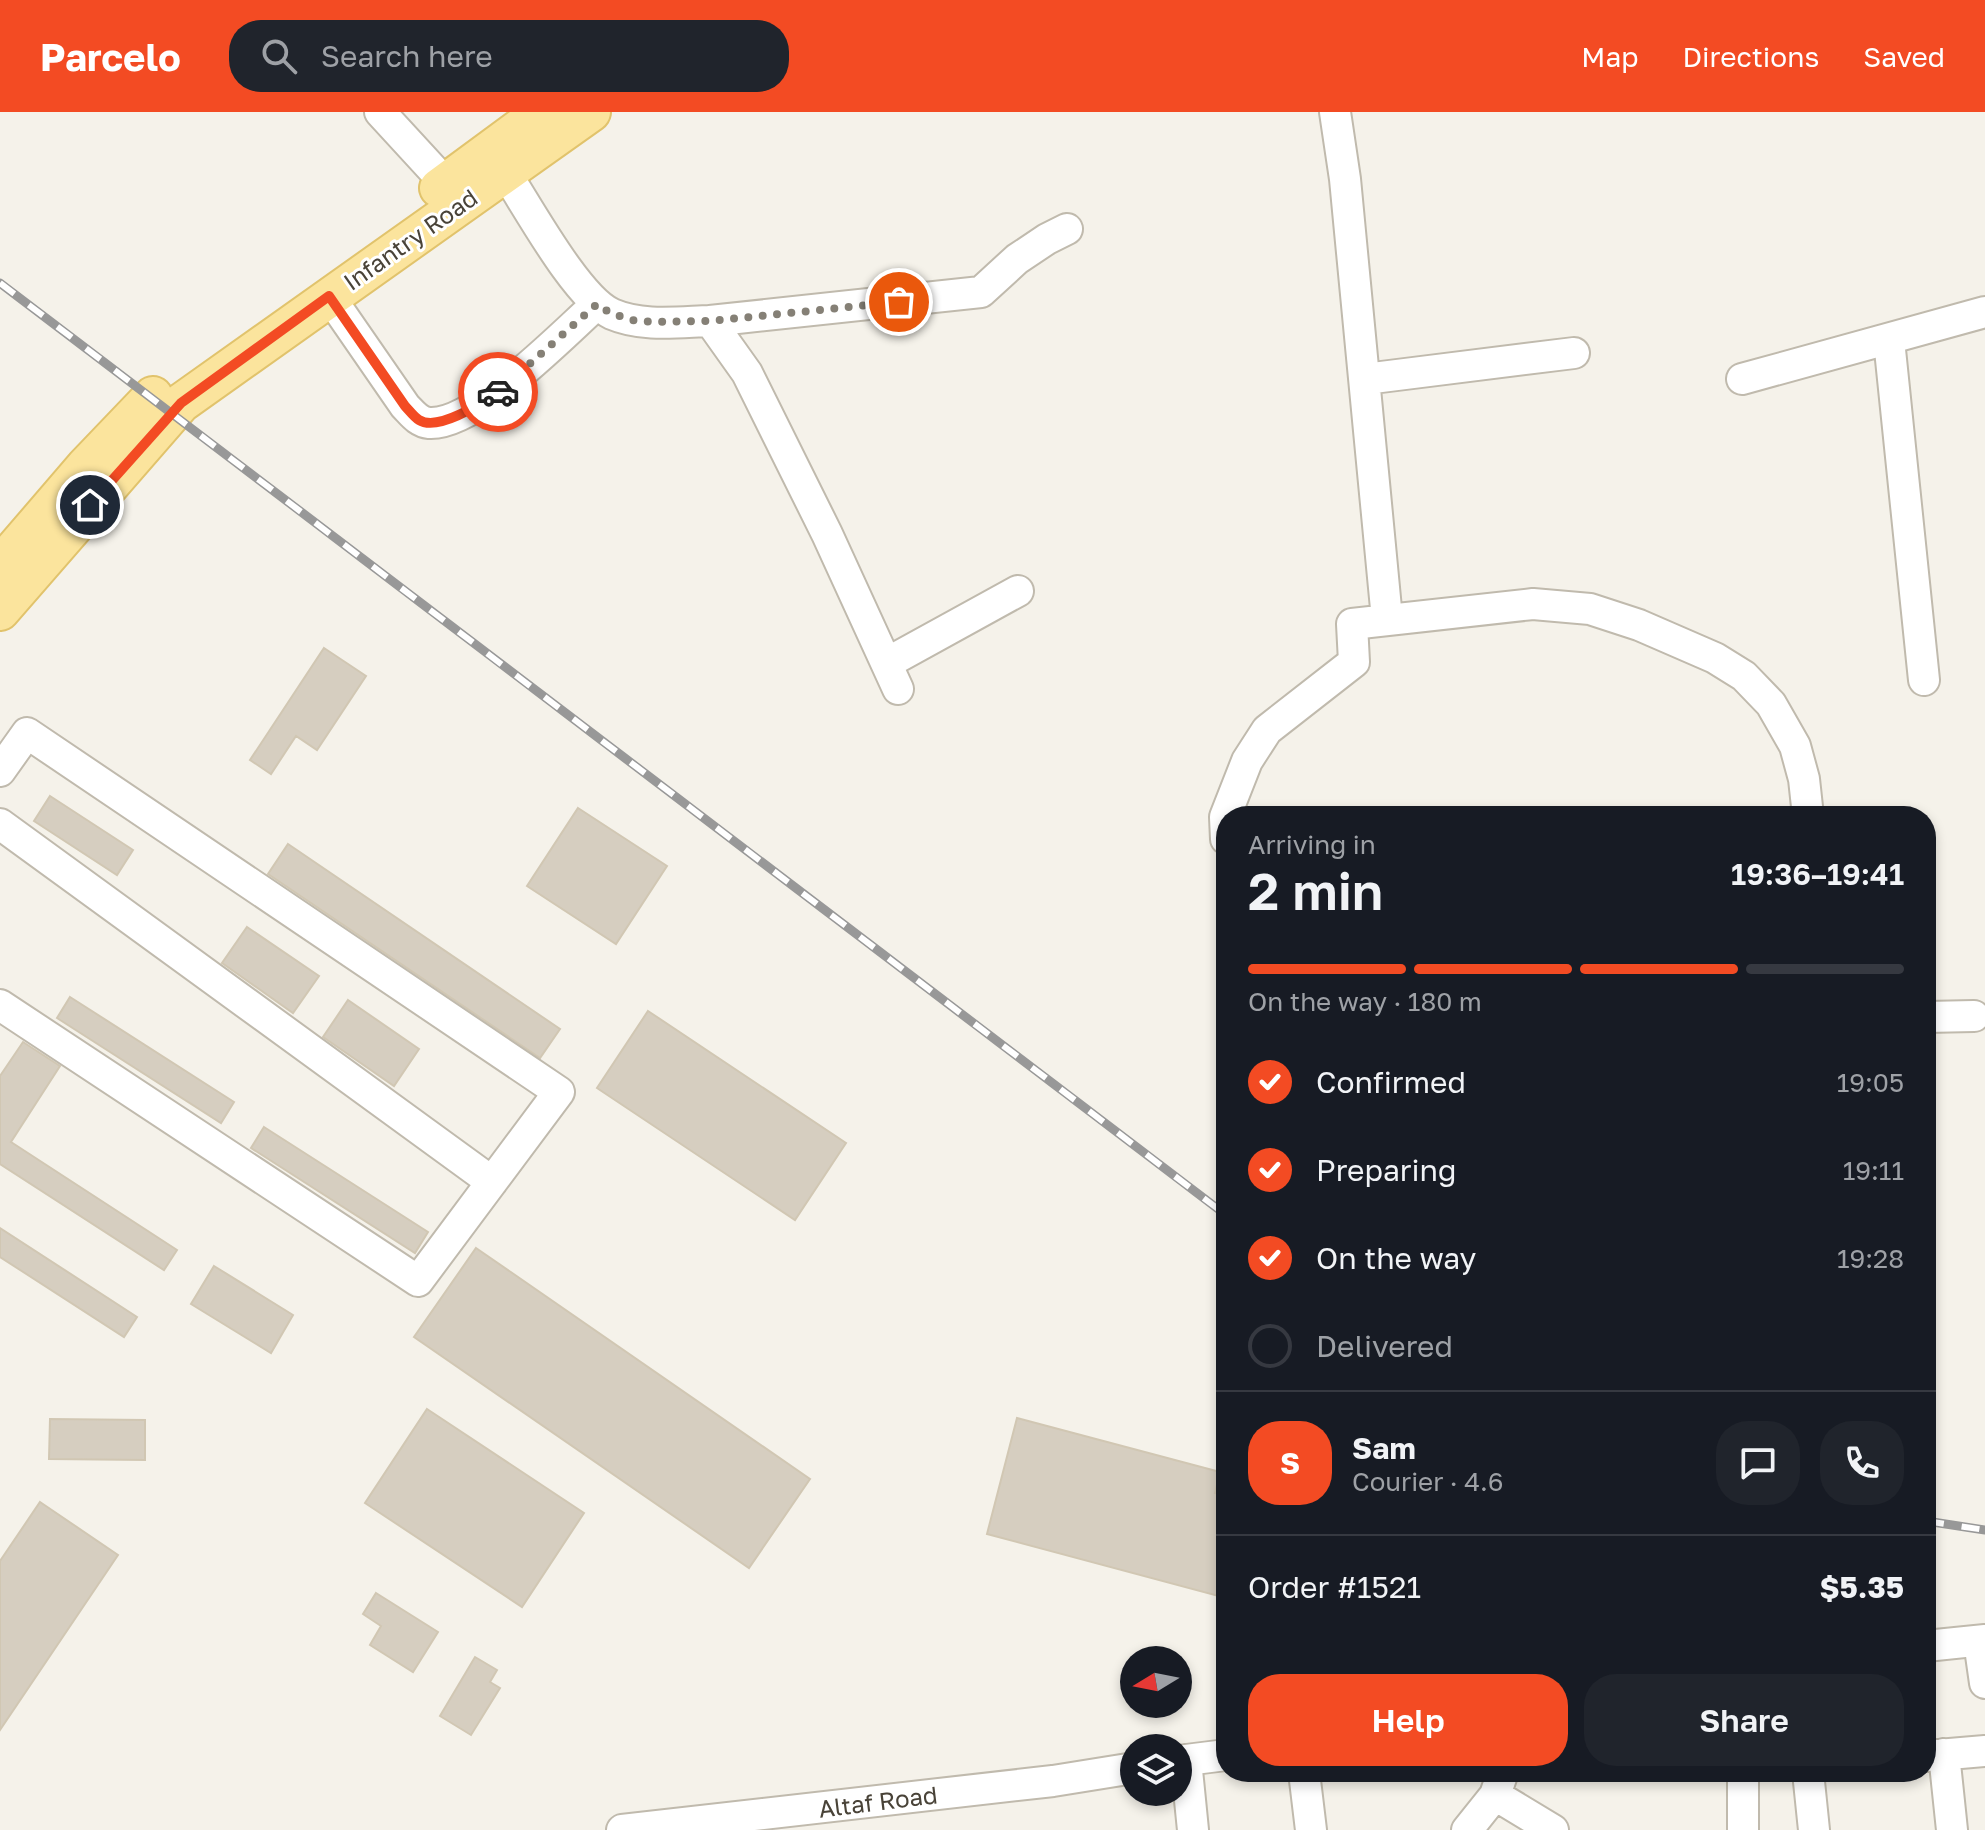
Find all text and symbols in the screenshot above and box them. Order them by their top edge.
search box [229,20,789,92]
text: Parcelo [40,34,181,79]
icon: search [257,34,301,78]
text: Search here [321,38,493,74]
text: Map [1581,40,1638,73]
text: Directions [1682,40,1819,73]
text: Saved [1863,40,1945,73]
street label: Infantry Road [338,182,482,296]
pin [865,268,933,336]
icon: bag [877,280,921,324]
courier [458,352,538,432]
icon: car [476,370,520,414]
pin [56,471,124,539]
icon: home [68,483,112,527]
text: Arriving in [1248,829,1376,860]
text: 19:36–19:41 [1731,856,1904,892]
text: 2 min [1248,859,1383,921]
text: On the way · 180 m [1248,986,1482,1017]
icon: check [1248,1060,1292,1104]
text: Confirmed [1316,1064,1466,1100]
text: 19:05 [1837,1067,1904,1098]
icon: check [1248,1148,1292,1192]
text: Preparing [1316,1152,1457,1188]
text: 19:11 [1843,1155,1904,1186]
icon: check [1248,1236,1292,1280]
text: On the way [1316,1240,1476,1276]
text: 19:28 [1837,1243,1904,1274]
text: Delivered [1316,1328,1453,1364]
button: chat [1716,1421,1800,1505]
button: phone [1820,1421,1904,1505]
text: Sam [1352,1430,1416,1466]
text: S [1280,1445,1300,1481]
text: Courier · 4.6 [1352,1466,1504,1497]
text: Order #1521 [1248,1569,1421,1605]
text: $5.35 [1819,1569,1904,1605]
north arrow [1120,1646,1192,1718]
map controls [1120,1646,1192,1806]
button: Help [1248,1674,1568,1766]
button: Share [1584,1674,1904,1766]
button: layers [1120,1734,1192,1806]
street label: Altaf Road [817,1779,939,1823]

